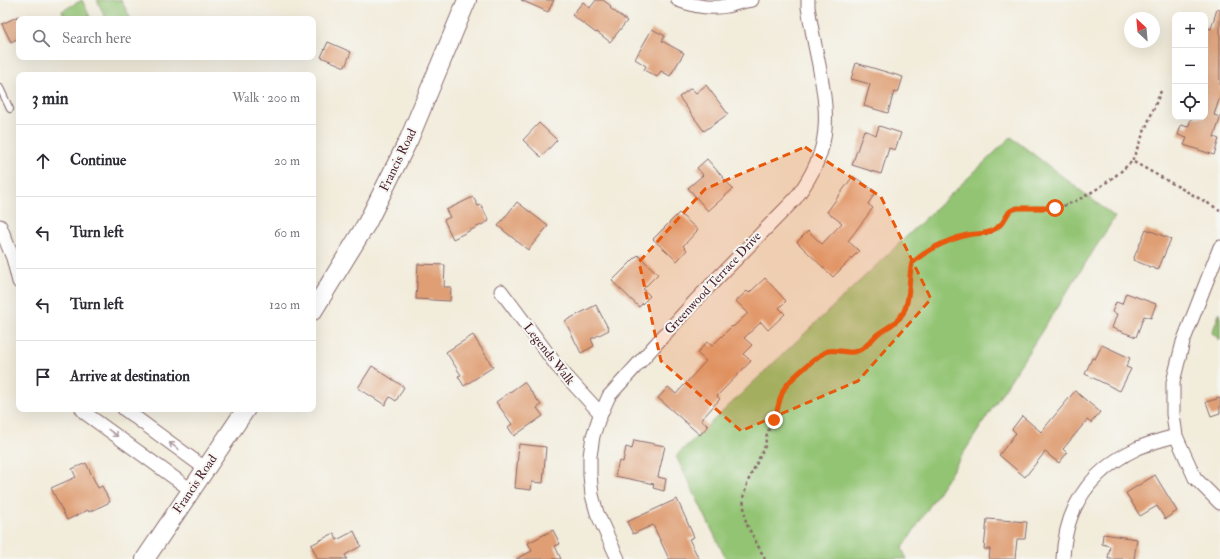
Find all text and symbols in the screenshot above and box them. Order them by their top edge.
north arrow [1124,12,1160,48]
map controls [1172,12,1208,120]
button: + [1172,12,1208,48]
search box [16,16,316,60]
icon: search [30,27,52,49]
text: Search here [62,29,131,48]
button: − [1172,48,1208,84]
button: locate [1172,84,1208,120]
text: 3 min [32,88,69,109]
text: Walk · 200 m [232,90,300,106]
street label: Francis Road [376,126,420,194]
icon: ahead [32,150,54,172]
text: Continue [70,151,126,170]
text: 20 m [274,153,300,169]
route start [1046,199,1064,217]
icon: left [32,222,54,244]
text: Turn left [70,223,124,242]
text: 60 m [274,225,300,241]
street label: Greenwood Terrace Drive [661,228,765,338]
icon: left [32,294,54,316]
text: Turn left [70,295,124,314]
text: 120 m [269,297,300,313]
street label: Legends Walk [520,320,579,389]
icon: arrive [32,366,54,388]
text: Arrive at destination [70,367,190,386]
route end [765,411,783,429]
one-way arrow [107,429,118,437]
one-way arrow [169,441,180,450]
street label: Francis Road [169,451,221,517]

